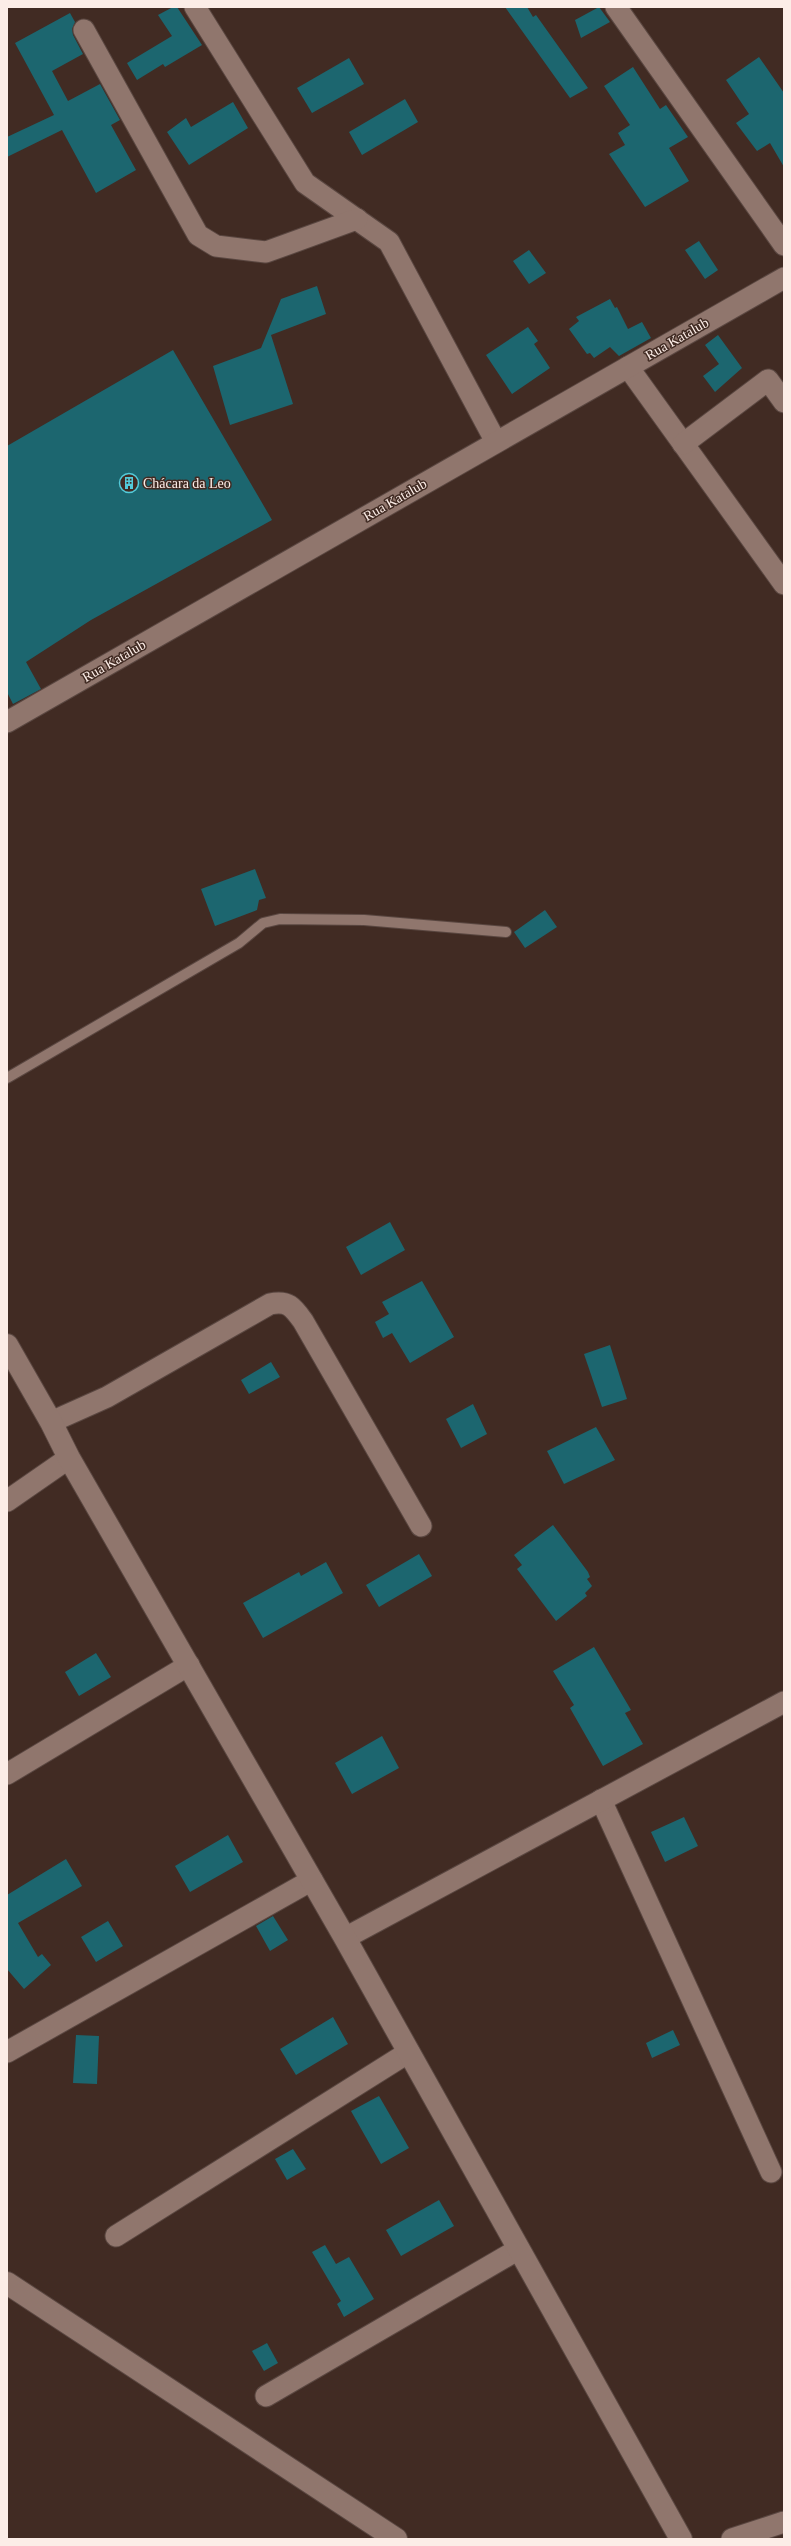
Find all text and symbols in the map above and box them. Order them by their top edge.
street label: Rua Katalub [643,315,711,363]
building icon: Chácara da Leo [118,472,140,494]
place label: Chácara da Leo [143,476,231,491]
street label: Rua Katalub [361,476,429,524]
street label: Rua Katalub [80,637,148,685]

